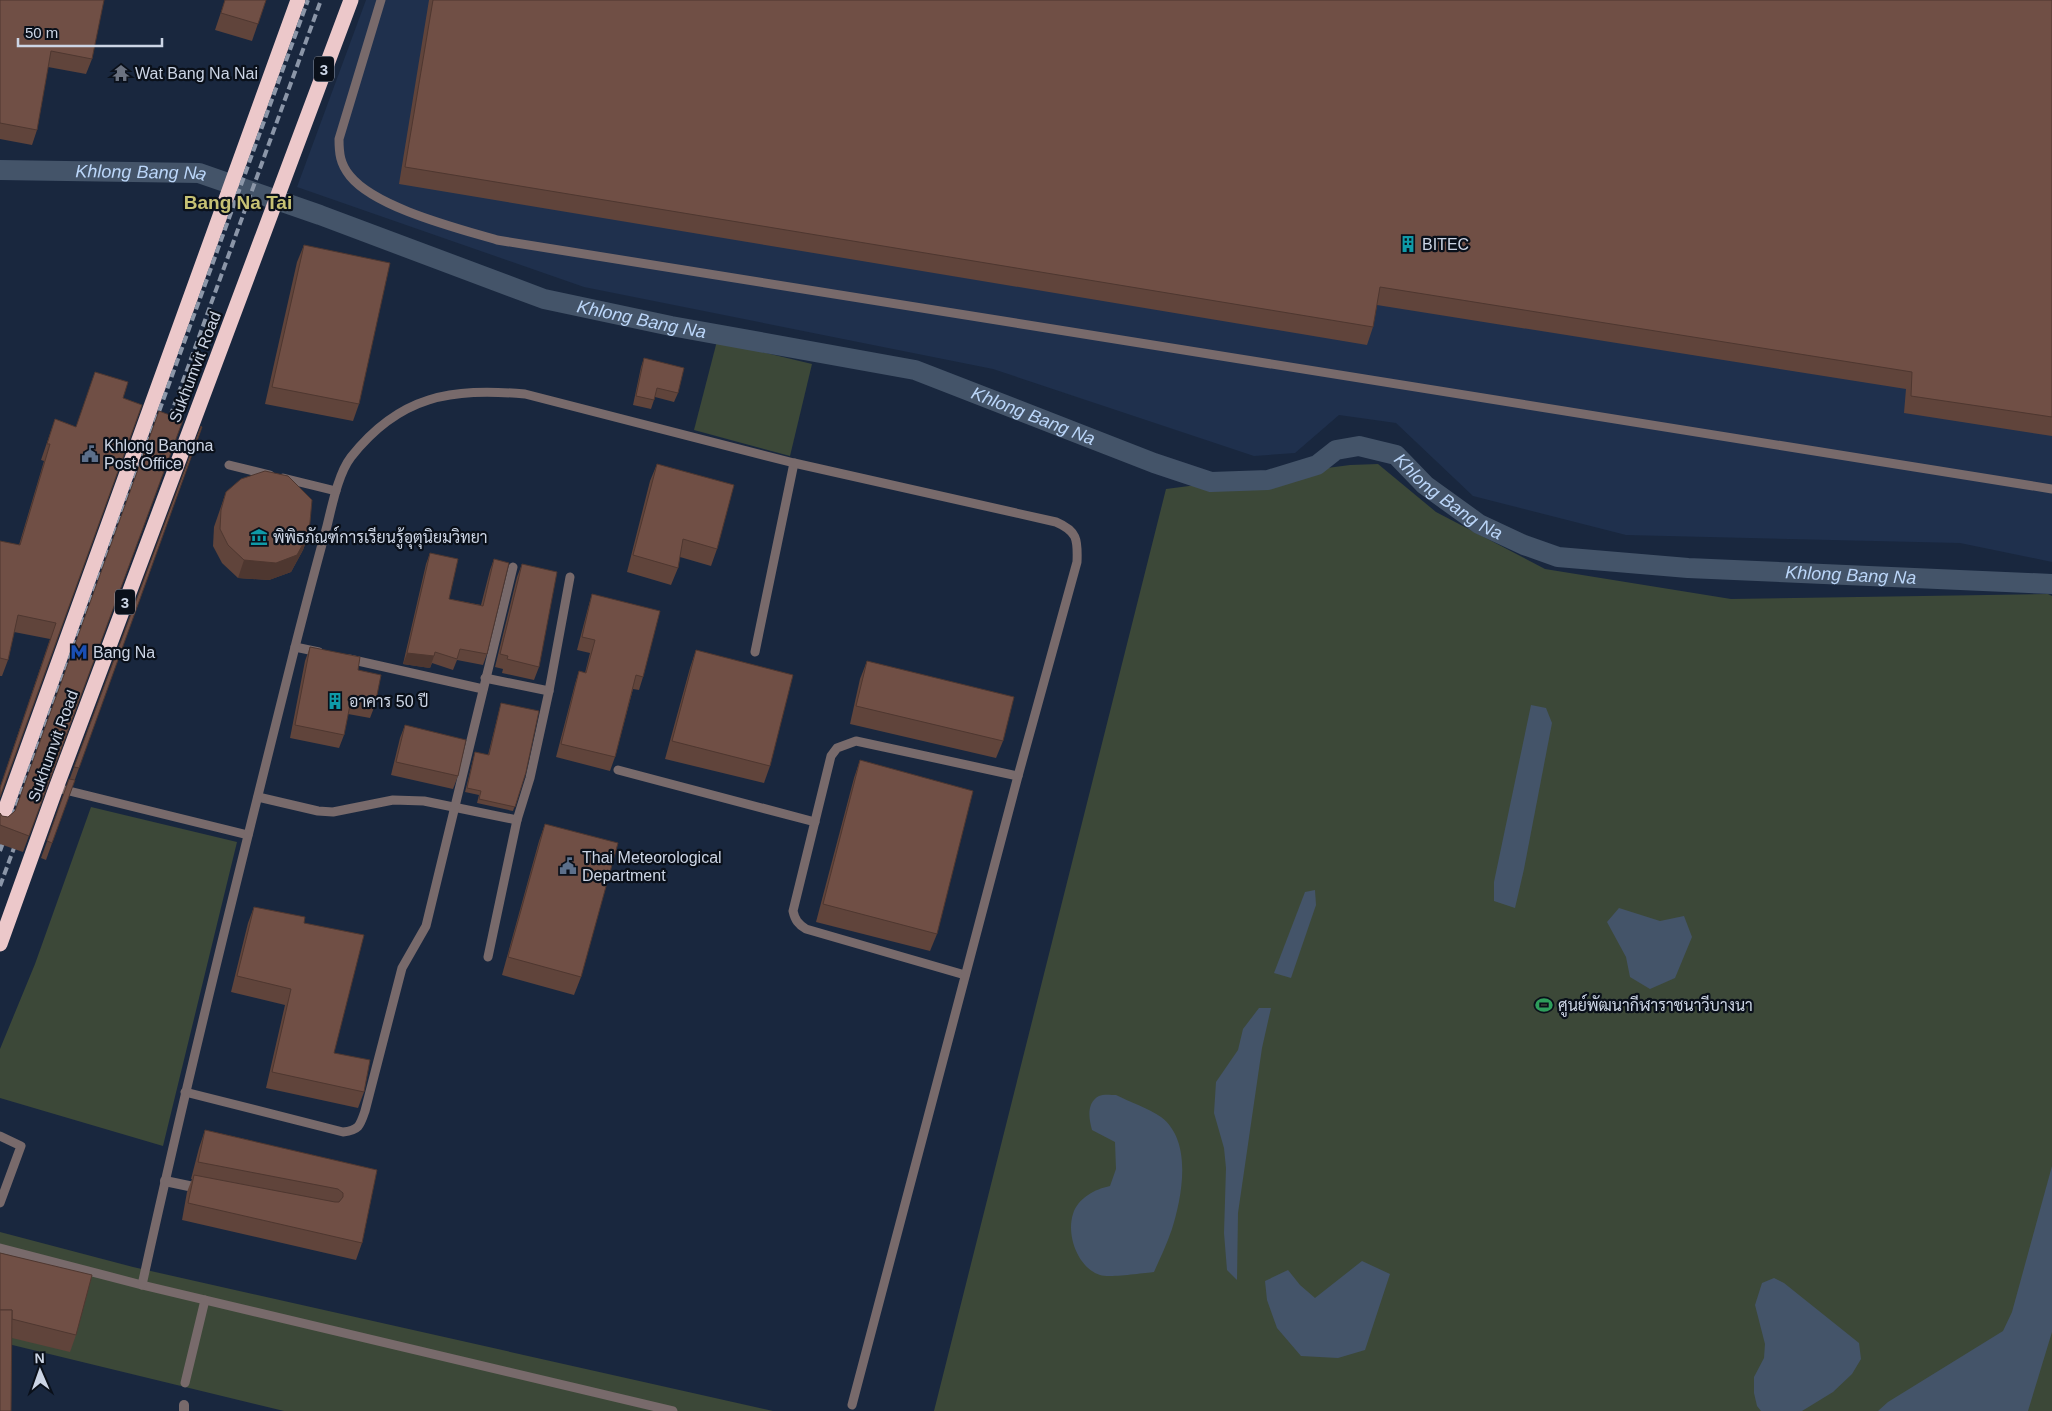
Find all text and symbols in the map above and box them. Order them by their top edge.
scale bar [18,15,161,47]
text: 50 m [25,24,58,41]
road number: 3 [314,56,334,82]
temple icon: Wat Bang Na Nai [111,63,131,83]
place label: Wat Bang Na Nai [135,65,258,82]
water label: Khlong Bang Na [75,161,209,185]
district label: Bang Na Tai [184,192,292,213]
building icon: BITEC [1398,234,1418,254]
place label: BITEC [1422,236,1469,253]
water label: Khlong Bang Na [575,296,708,342]
street label: Sukhumvit Road [166,309,224,425]
water label: Khlong Bang Na [968,383,1098,449]
place label: Khlong Bangna Post Office [104,437,214,472]
public building icon: Khlong Bangna Post Office [80,444,100,464]
water label: Khlong Bang Na [1390,449,1506,544]
place label: พิพิธภัณฑ์การเรียนรู้อุตุนิยมวิทยา [273,525,488,549]
museum icon: พิพิธภัณฑ์การเรียนรู้อุตุนิยมวิทยา [249,527,269,547]
water label: Khlong Bang Na [1785,562,1917,588]
road number: 3 [115,590,135,614]
metro station icon: Bang Na [69,642,89,662]
place label: Bang Na [93,644,155,661]
street label: Sukhumvit Road [25,688,81,804]
building icon: อาคาร 50 ปี [325,691,345,711]
place label: อาคาร 50 ปี [349,692,428,710]
place label: Thai Meteorological Department [582,849,722,884]
public building icon: Thai Meteorological Department [558,856,578,876]
place label: ศูนย์พัฒนากีฬาราชนาวีบางนา [1558,993,1753,1017]
sports icon: ศูนย์พัฒนากีฬาราชนาวีบางนา [1534,995,1554,1015]
north arrow [15,1346,65,1396]
text: N [34,1350,45,1366]

